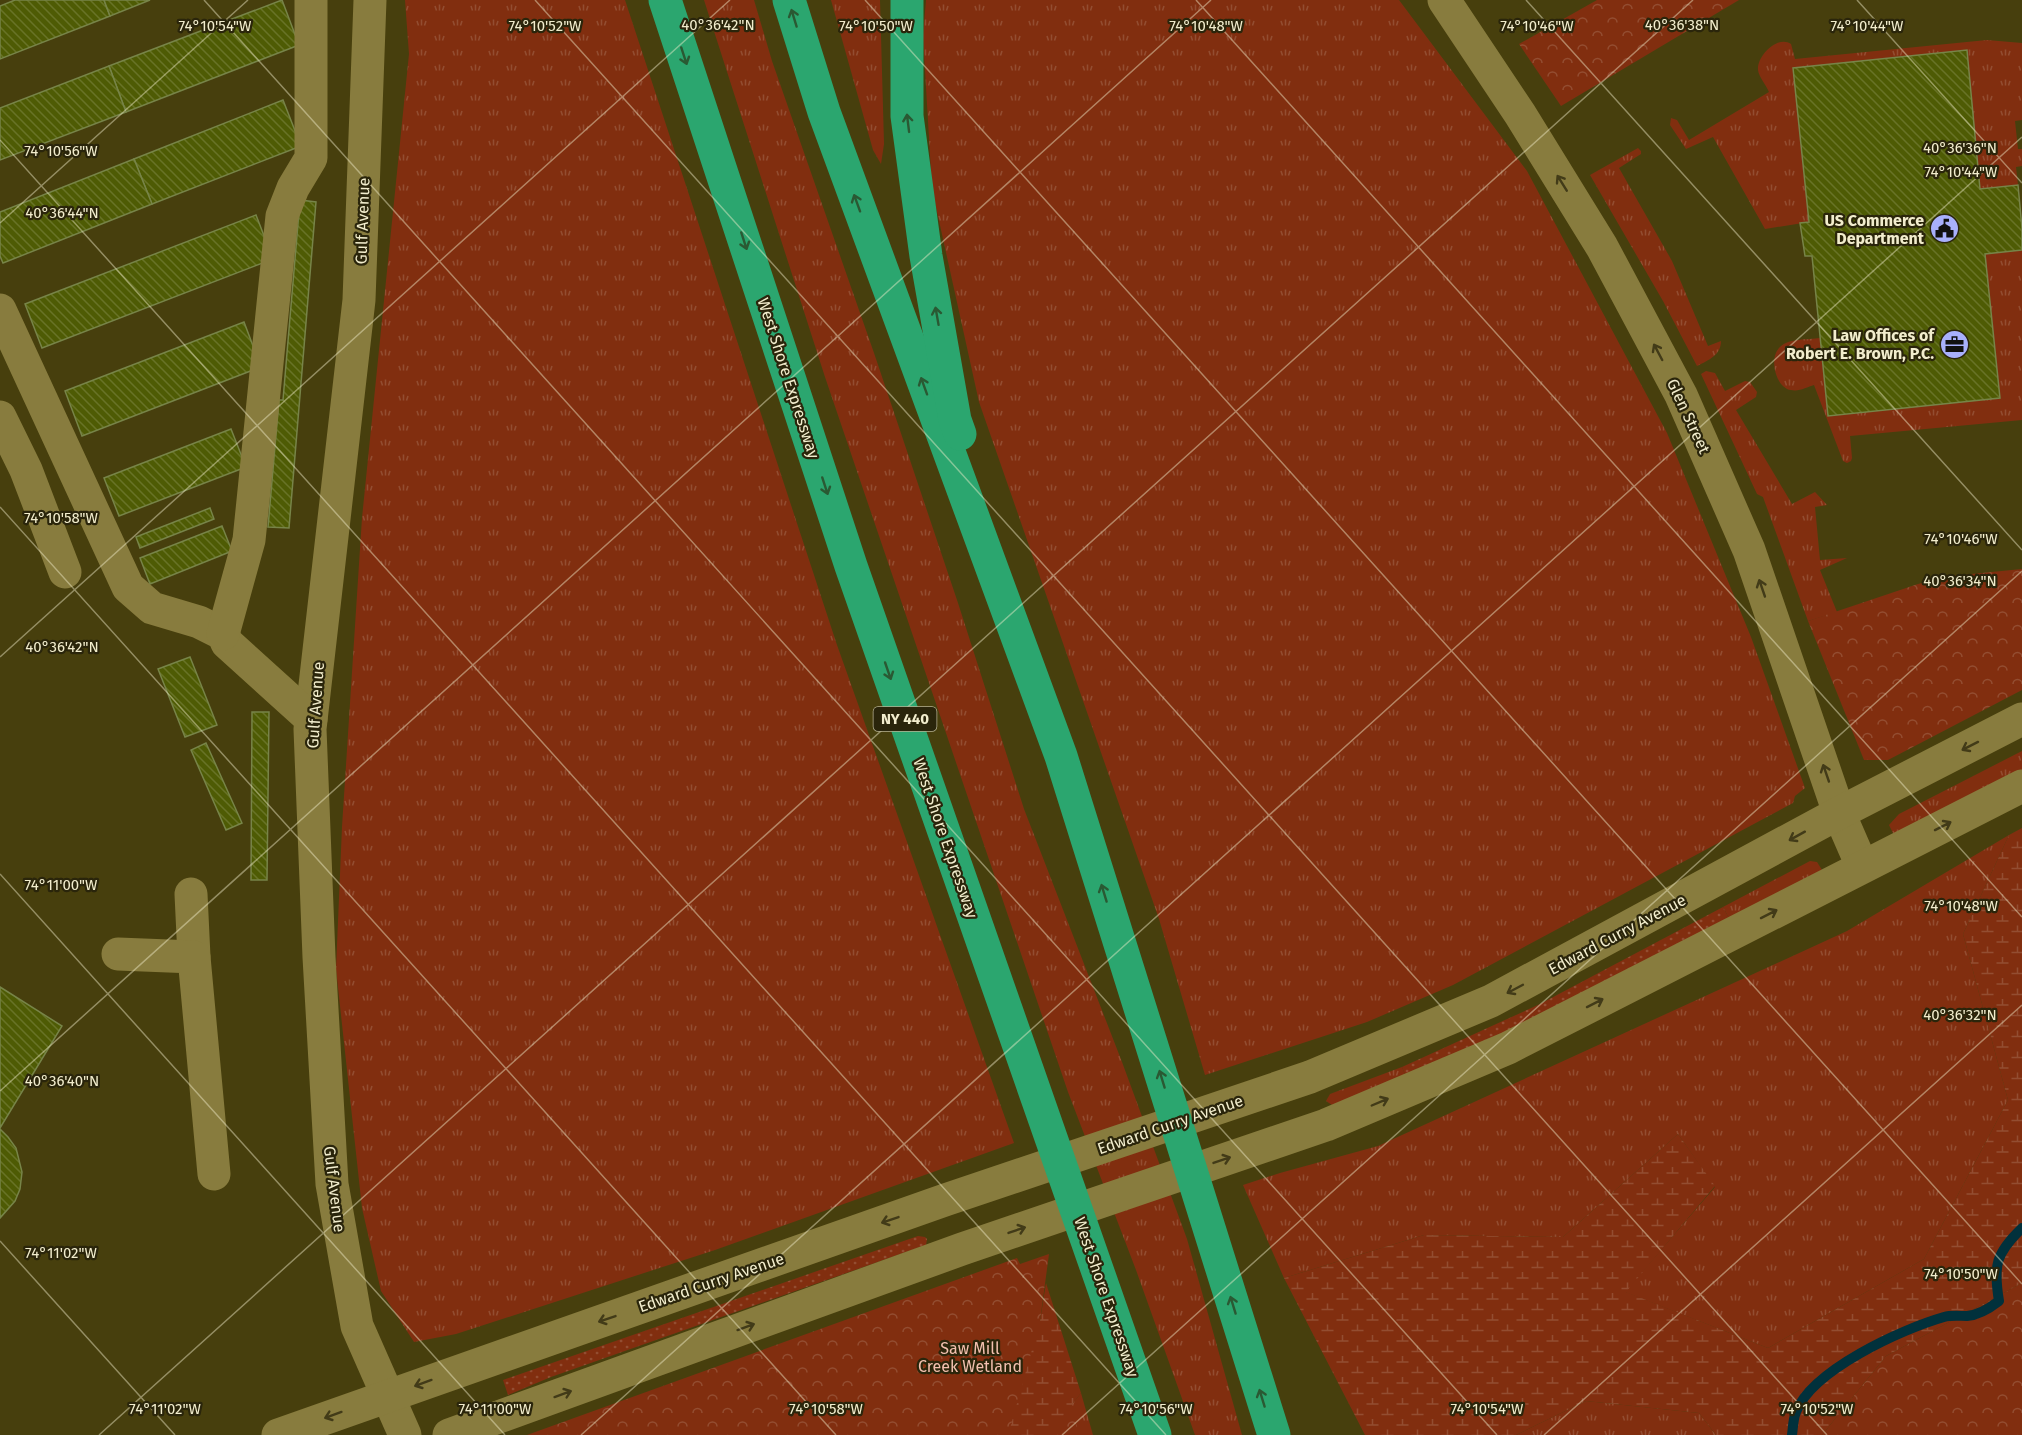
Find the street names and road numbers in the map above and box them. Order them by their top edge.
street label: Gulf Avenue [351,177,374,265]
street label: West Shore Expressway [754,295,824,461]
street label: Glen Street [1663,376,1714,457]
street label: Gulf Avenue [303,661,328,749]
road number: NY 440 [874,707,936,731]
street label: West Shore Expressway [909,756,982,921]
street label: Edward Curry Avenue [1545,890,1689,979]
street label: Edward Curry Avenue [1095,1091,1246,1158]
street label: Gulf Avenue [320,1145,349,1233]
street label: West Shore Expressway [1070,1215,1143,1380]
street label: Edward Curry Avenue [636,1249,787,1316]

